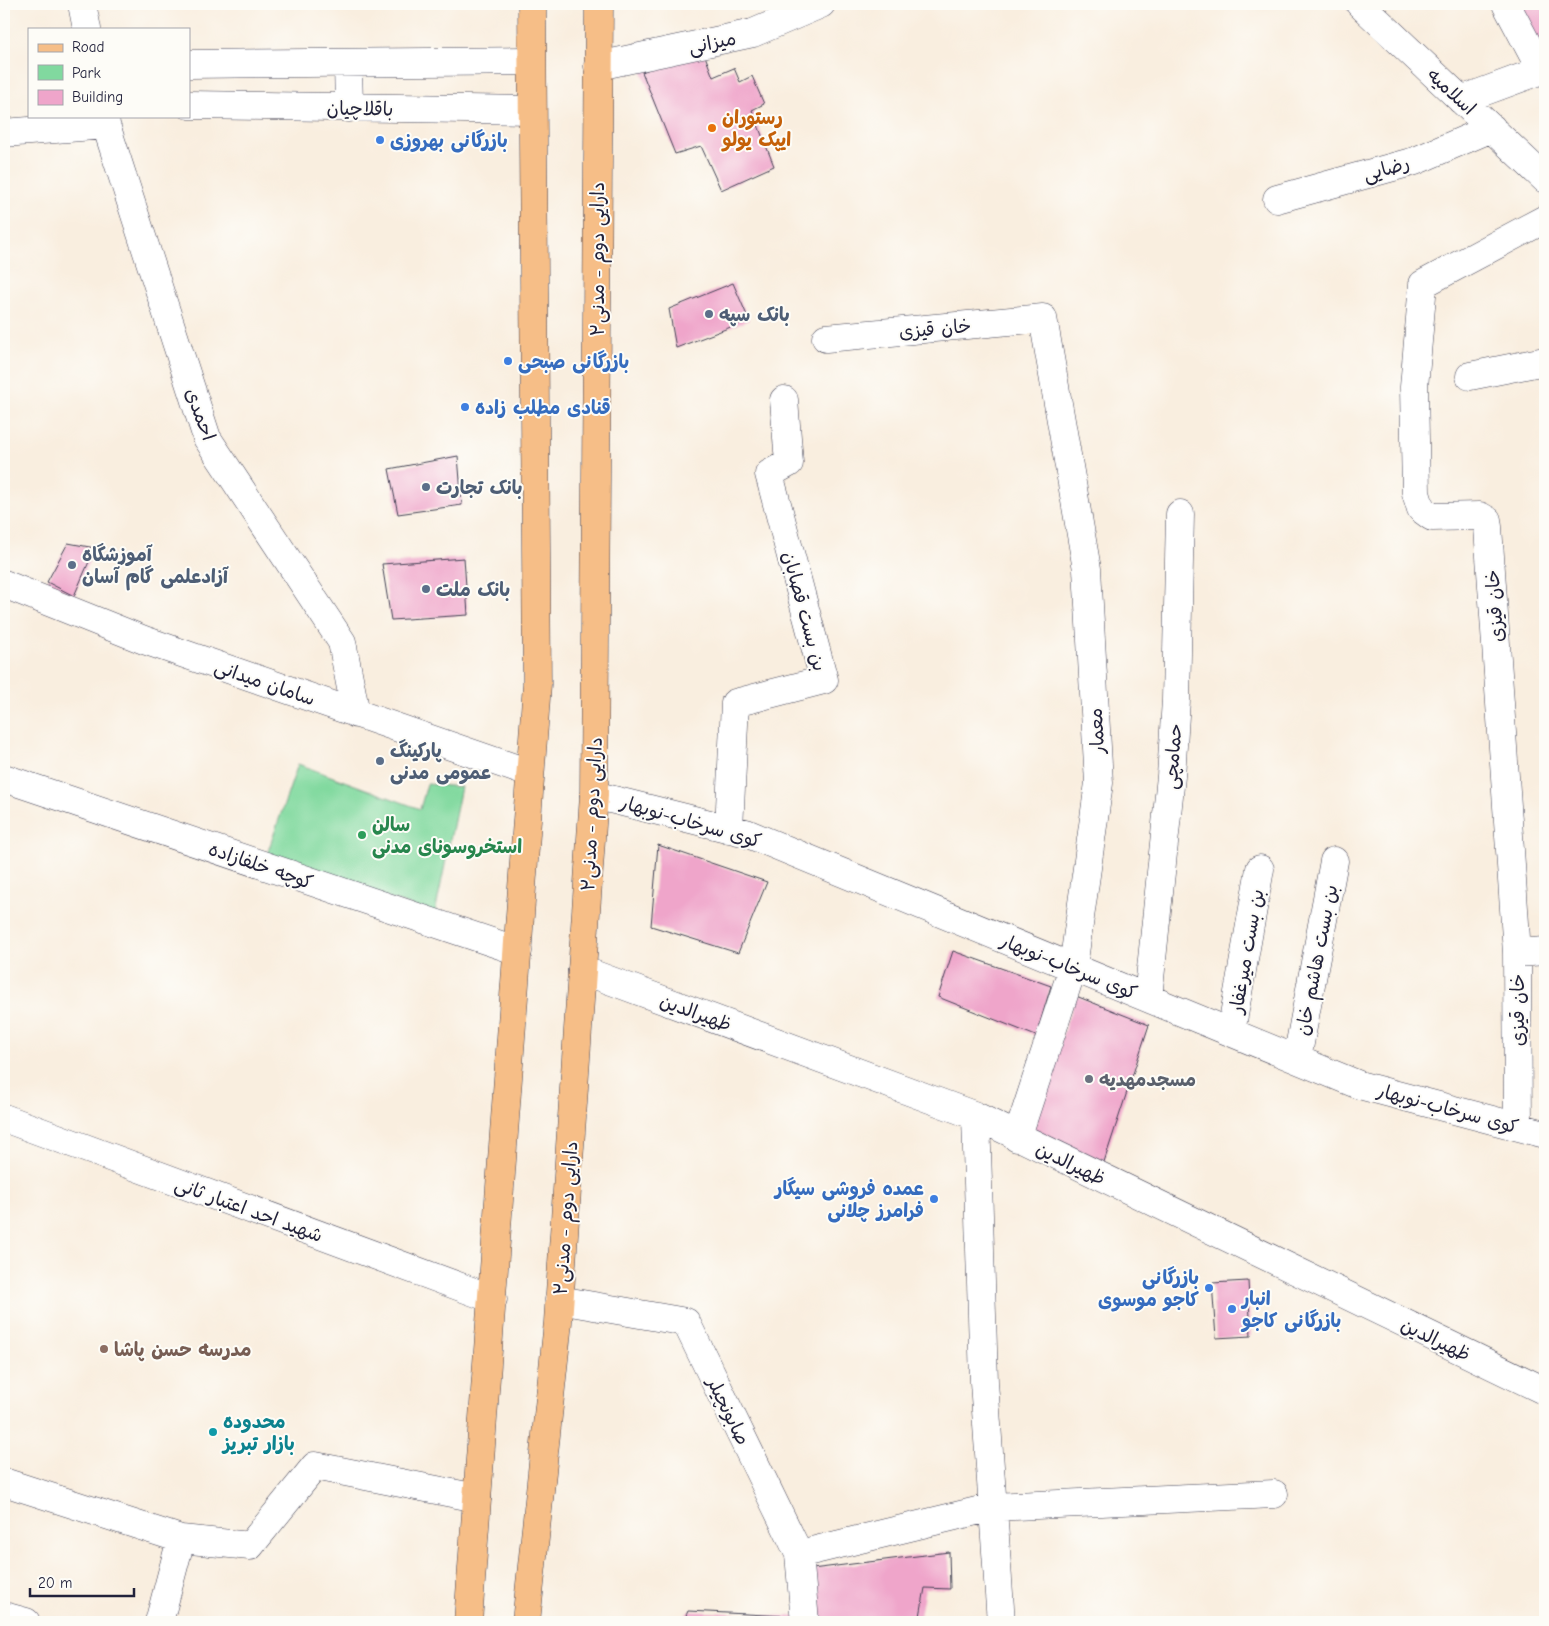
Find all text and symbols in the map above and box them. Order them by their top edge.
street label: میزانی [686,27,738,60]
legend [28,28,190,118]
text: Road [72,38,104,56]
text: Park [72,64,101,82]
street label: اسلامیه [1423,64,1480,120]
text: Building [72,88,123,106]
street label: باقلاچیان [326,97,394,122]
place label: رستوران ایپک یولو [721,107,791,152]
marker: رستوران ایپک یولو [706,122,718,134]
place label: بازرگانی بهروزی [390,129,508,153]
marker: بازرگانی بهروزی [374,134,386,146]
street label: رضایی [1360,152,1412,187]
street label: دارایی دوم - مدنی۲ [587,182,612,336]
place label: بانک سپه [719,304,790,327]
marker: بانک سپه [703,308,715,320]
street label: خان قیزی [898,315,972,343]
place label: بازرگانی صبحی [518,350,629,374]
marker: بازرگانی صبحی [502,355,514,367]
street label: احمدی [180,385,220,444]
place label: قنادی مطلب زاده [475,397,611,420]
marker: قنادی مطلب زاده [459,401,471,413]
place label: بانک تجارت [436,477,522,500]
marker: بانک تجارت [420,481,432,493]
place label: آموزشگاه آزادعلمی گام آسان [82,543,229,591]
street label: بن بست قصابان [777,549,831,674]
marker: آموزشگاه آزادعلمی گام آسان [66,559,78,571]
street label: خان قیزی [1481,569,1509,643]
place label: بانک ملت [436,579,510,602]
marker: بانک ملت [420,583,432,595]
street label: سامان میدانی [211,655,318,711]
street label: معمار [1085,707,1109,756]
street label: حمامچی [1160,723,1187,790]
street label: دارایی دوم - مدنی۲ [577,736,610,892]
place label: پارکینگ عمومی مدنی [390,739,492,785]
marker: پارکینگ عمومی مدنی [374,755,386,767]
street label: کوی سرخاب-نوبهار [617,791,764,853]
place label: سالن استخروسونای مدنی [372,814,522,860]
marker: سالن استخروسونای مدنی [356,829,368,841]
street label: کوچه خلفازاده [205,838,316,895]
street label: بن بست هاشم خان [1292,883,1345,1038]
street label: بن بست میرغفار [1225,887,1269,1017]
street label: کوی سرخاب-نوبهار [996,929,1140,1004]
street label: خان قیزی [1507,974,1529,1046]
street label: ظهیرالدین [657,990,734,1036]
place label: مسجدمهدیه [1099,1069,1196,1091]
marker: مسجدمهدیه [1083,1073,1095,1085]
street label: کوی سرخاب-نوبهار [1374,1079,1521,1138]
street label: ظهیرالدین [1032,1138,1109,1190]
street label: دارایی دوم - مدنی۲ [550,1140,585,1296]
street label: شهید احد اعتبار ثانی [171,1173,326,1248]
place label: عمده فروشی سیگار فرامرز چلانی [773,1177,924,1223]
marker: عمده فروشی سیگار فرامرز چلانی [928,1193,940,1205]
place label: بازرگانی کاجو موسوی [1098,1266,1200,1312]
marker: بازرگانی کاجو موسوی [1203,1282,1215,1294]
place label: انبار بازرگانی کاجو [1240,1288,1341,1333]
marker: انبار بازرگانی کاجو [1226,1303,1238,1315]
street label: ظهیرالدین [1397,1314,1474,1366]
place label: مدرسه حسن پاشا [114,1339,251,1362]
marker: مدرسه حسن پاشا [98,1343,110,1355]
street label: صابونچیلر [701,1372,754,1449]
place label: محدوده بازار تبریز [221,1411,295,1456]
marker: محدوده بازار تبریز [207,1426,219,1438]
scale bar [30,1566,134,1598]
text: 20 m [38,1574,72,1592]

